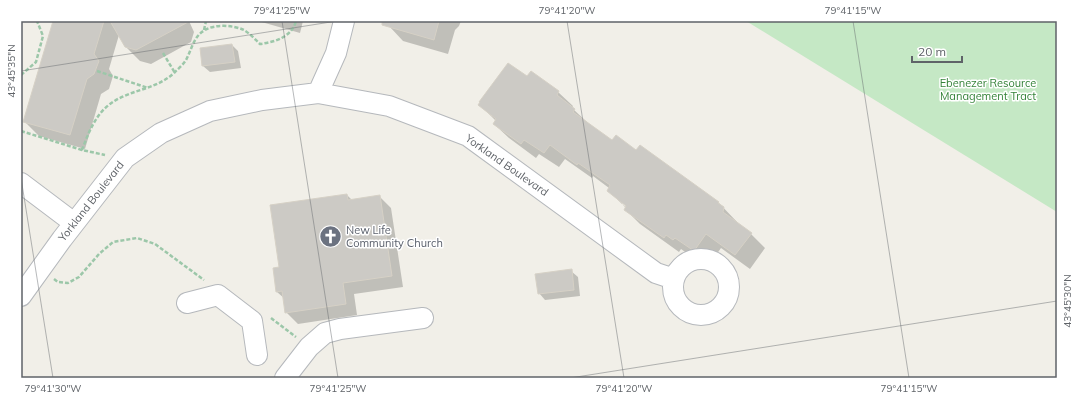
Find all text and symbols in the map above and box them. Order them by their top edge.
text: 79°41'25"W [254,4,310,17]
text: 79°41'20"W [539,4,595,17]
text: 79°41'15"W [825,4,881,17]
scale bar [912,38,962,64]
text: 43°45'35"N [5,44,18,98]
text: 20 m [918,44,946,59]
park label: Ebenezer Resource Management Tract [940,76,1036,103]
street label: Yorkland Boulevard [462,130,551,199]
street label: Yorkland Boulevard [55,158,127,245]
church icon: New Life Community Church [317,223,343,249]
place label: New Life Community Church [346,223,443,250]
text: 43°45'30"N [1061,274,1074,328]
text: 79°41'30"W [25,382,81,395]
text: 79°41'25"W [310,382,366,395]
text: 79°41'20"W [596,382,652,395]
text: 79°41'15"W [881,382,937,395]

